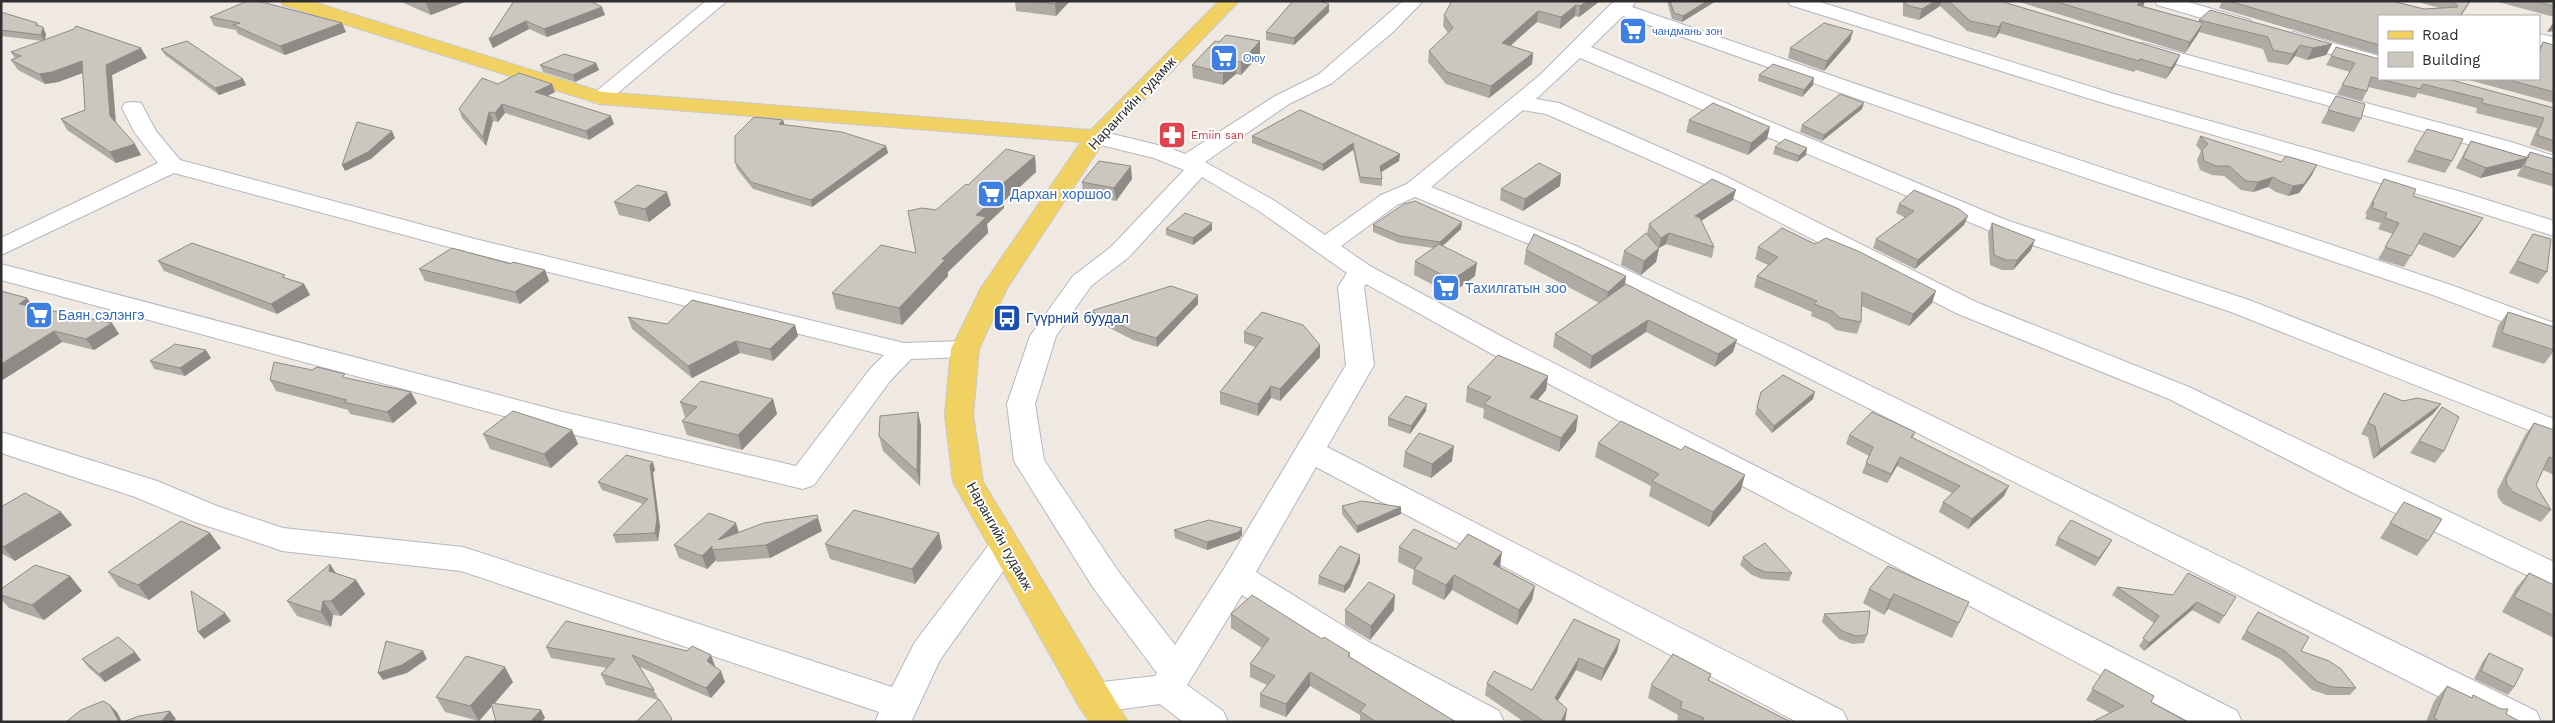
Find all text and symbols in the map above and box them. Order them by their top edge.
legend [2378,15,2540,80]
supermarket icon: чандмань зон [1618,16,1648,46]
place label: чандмань зон [1652,25,1723,38]
text: Road [2422,26,2459,44]
supermarket icon: Оюу [1209,43,1239,73]
text: Building [2422,51,2480,69]
place label: Оюу [1243,52,1266,65]
street label: Нарангийн гудамж [1085,53,1180,153]
pharmacy icon: Emiin san [1157,120,1187,150]
place label: Emiin san [1191,129,1244,142]
supermarket icon: Дархан хоршоо [976,179,1006,209]
place label: Дархан хоршоо [1010,186,1111,202]
supermarket icon: Тахилгатын зоо [1431,273,1461,303]
place label: Тахилгатын зоо [1465,280,1567,296]
supermarket icon: Баян сэлэнгэ [24,300,54,330]
bus stop icon: Гүүрний буудал [992,303,1022,333]
place label: Баян сэлэнгэ [58,307,144,323]
place label: Гүүрний буудал [1026,310,1129,326]
street label: Нарангийн гудамж [964,479,1037,593]

